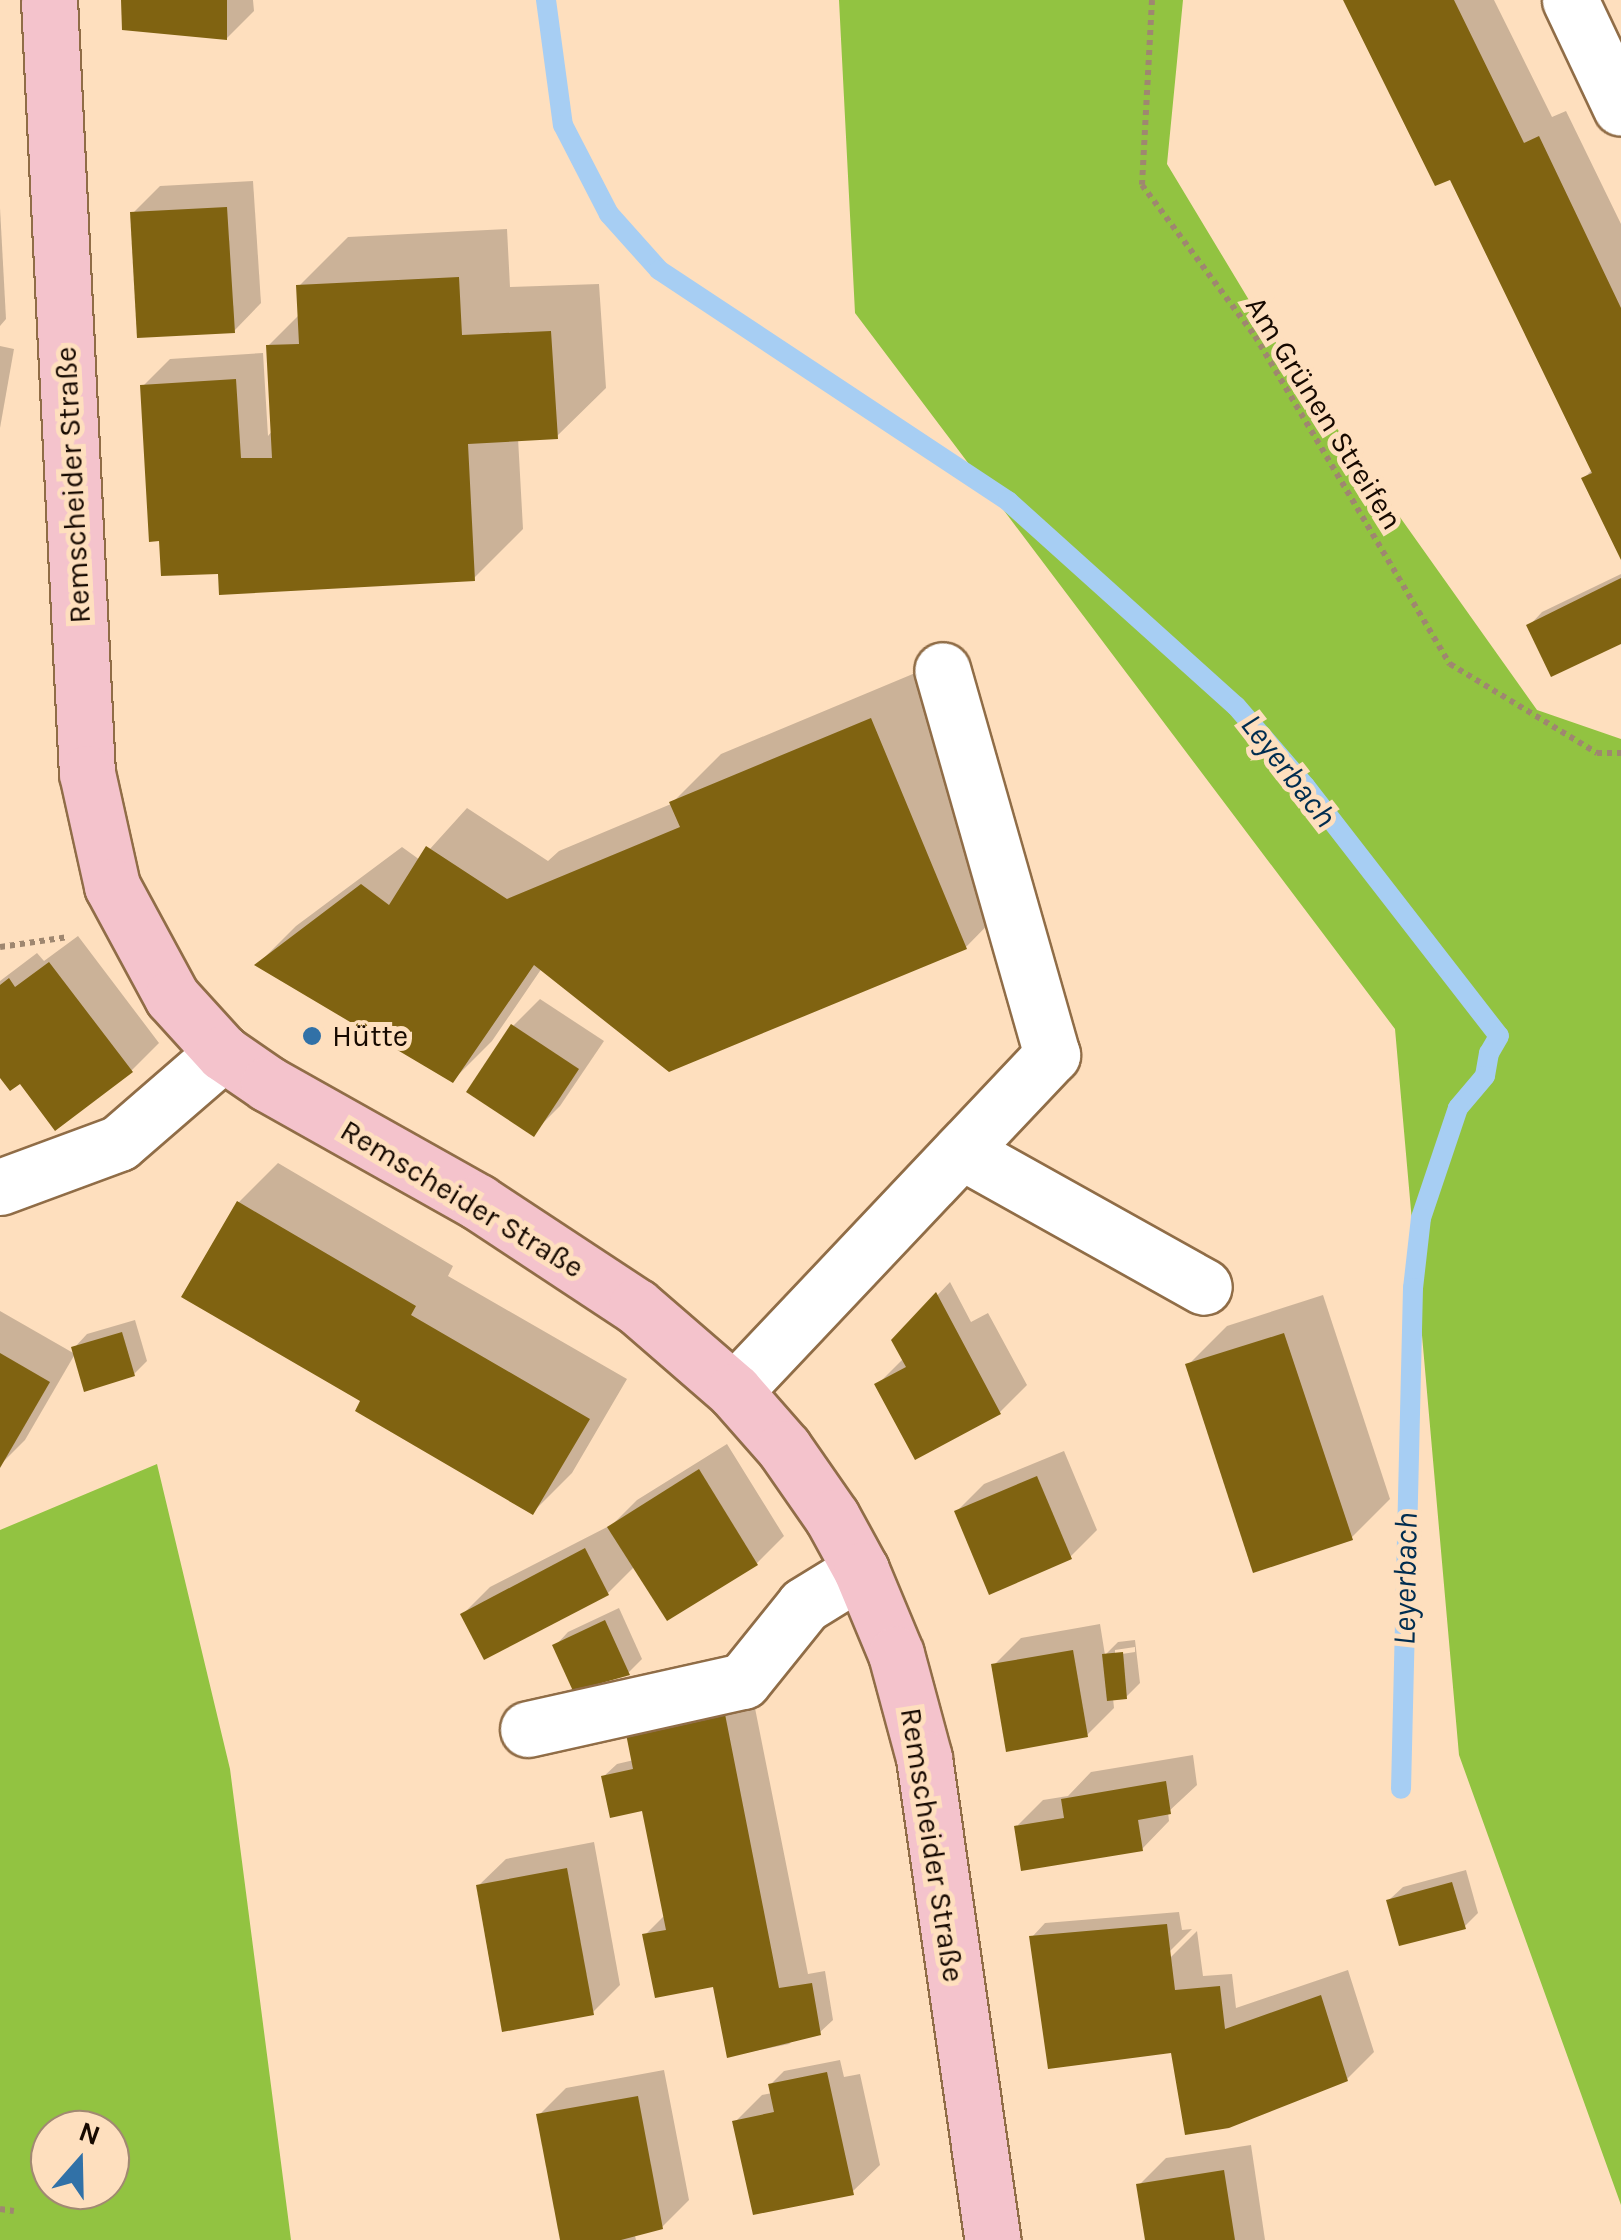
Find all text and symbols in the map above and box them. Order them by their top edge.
street label: Am Grünen Streifen [1238,290,1410,536]
street label: Remscheider Straße [48,346,98,624]
water label: Leyerbach [1232,707,1344,835]
place label: Hütte [332,1018,408,1054]
marker: Hütte [301,1025,323,1047]
street label: Remscheider Straße [334,1112,590,1286]
water label: Leyerbach [1386,1512,1426,1646]
street label: Remscheider Straße [893,1705,971,1985]
north arrow [30,2110,130,2210]
text: N [75,2114,105,2152]

